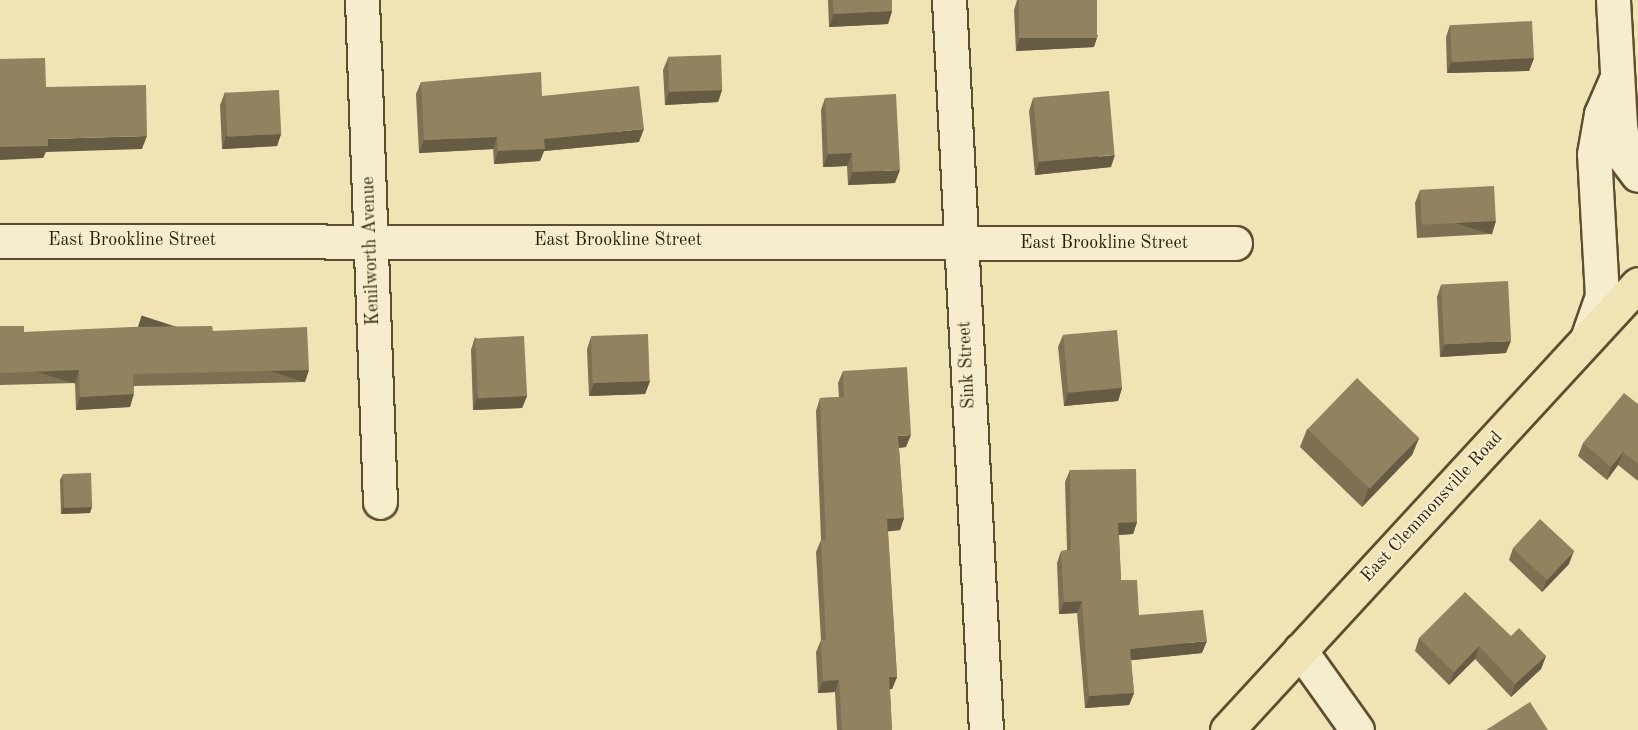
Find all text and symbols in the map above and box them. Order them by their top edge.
street label: Kenilworth Avenue [358,176,384,326]
street label: East Brookline Street [48,229,216,251]
street label: East Brookline Street [534,229,702,251]
street label: East Brookline Street [1020,232,1188,254]
street label: Sink Street [954,321,980,409]
street label: East Clemmonsville Road [1356,427,1508,587]

